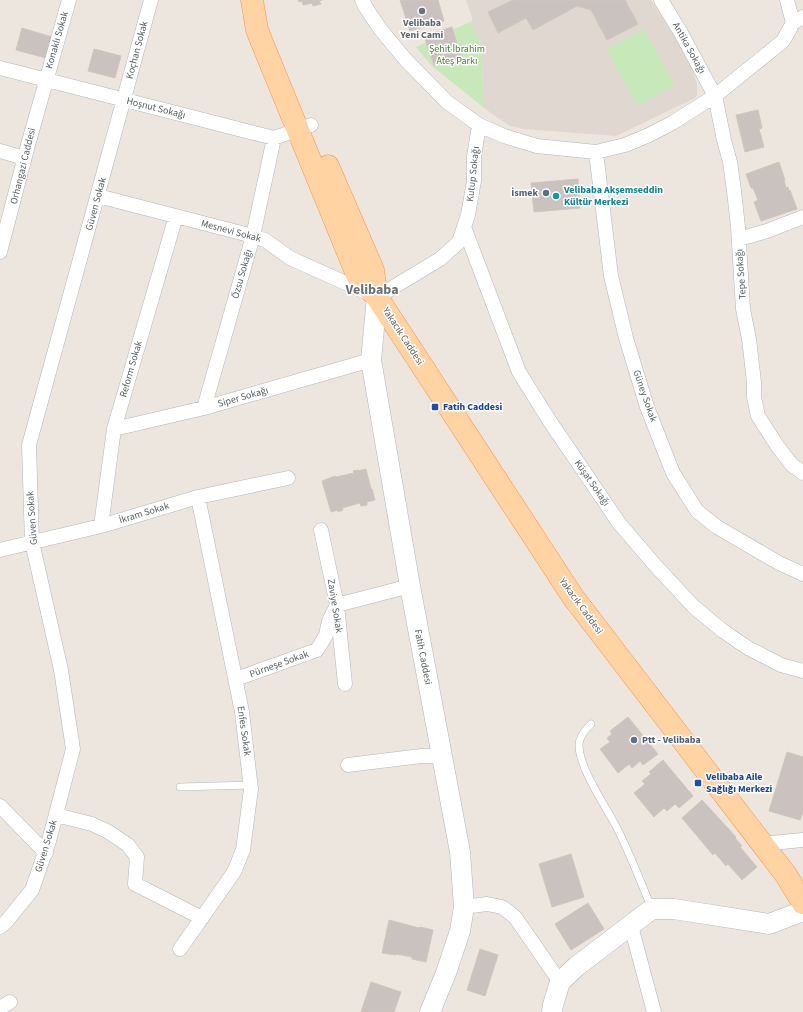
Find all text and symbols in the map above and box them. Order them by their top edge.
marker: Velibaba Yeni Cami [417,6,427,16]
street label: Konaklı Sokak [42,10,72,70]
place label: Velibaba Yeni Cami [400,16,444,42]
street label: Koçhan Sokak [123,20,151,80]
street label: Antika Sokağı [669,20,709,76]
park label: Şehit İbrahim Ateş Parkı [429,42,485,68]
street label: Hoşnut Sokağı [125,94,187,122]
street label: Orhangazi Caddesi [7,126,39,206]
street label: Kutup Sokağı [463,146,483,202]
street label: Güven Sokak [82,176,110,232]
place label: Velibaba Akşemseddin Kültür Merkezi [563,183,663,209]
place label: İsmek [511,186,539,200]
marker: İsmek [541,188,551,198]
marker: Velibaba Akşemseddin Kültür Merkezi [551,191,561,201]
street label: Mesnevi Sokak [199,216,263,246]
street label: Özsu Sokağı [228,248,256,300]
street label: Tepe Sokağı [732,248,750,300]
district label: Velibaba [344,280,399,300]
street label: Yakacık Caddesi [378,303,427,368]
street label: Reform Sokak [116,339,146,399]
street label: Güney Sokak [630,368,660,424]
street label: Siper Sokağı [216,383,270,411]
place label: Fati̇h Caddesi̇ [443,400,502,414]
marker: Fati̇h Caddesi̇ [430,402,440,412]
street label: Küşat Sokağı [571,457,613,509]
street label: Güven Sokak [23,490,41,546]
street label: İkram Sokak [117,499,171,527]
street label: Yakacık Caddesi [555,574,606,637]
street label: Zaviye Sokak [324,578,346,634]
street label: Fatih Caddesi [411,628,435,686]
street label: Pürneşe Sokak [248,647,310,681]
street label: Enfes Sokak [234,705,254,757]
place label: Ptt - Velibaba [642,733,701,747]
marker: Ptt - Velibaba [629,735,639,745]
place label: Velibaba Aile Sağlığı Merkezi [705,770,773,796]
marker: Velibaba Aile Sağlığı Merkezi [693,778,703,788]
street label: Güven Sokak [31,818,61,874]

